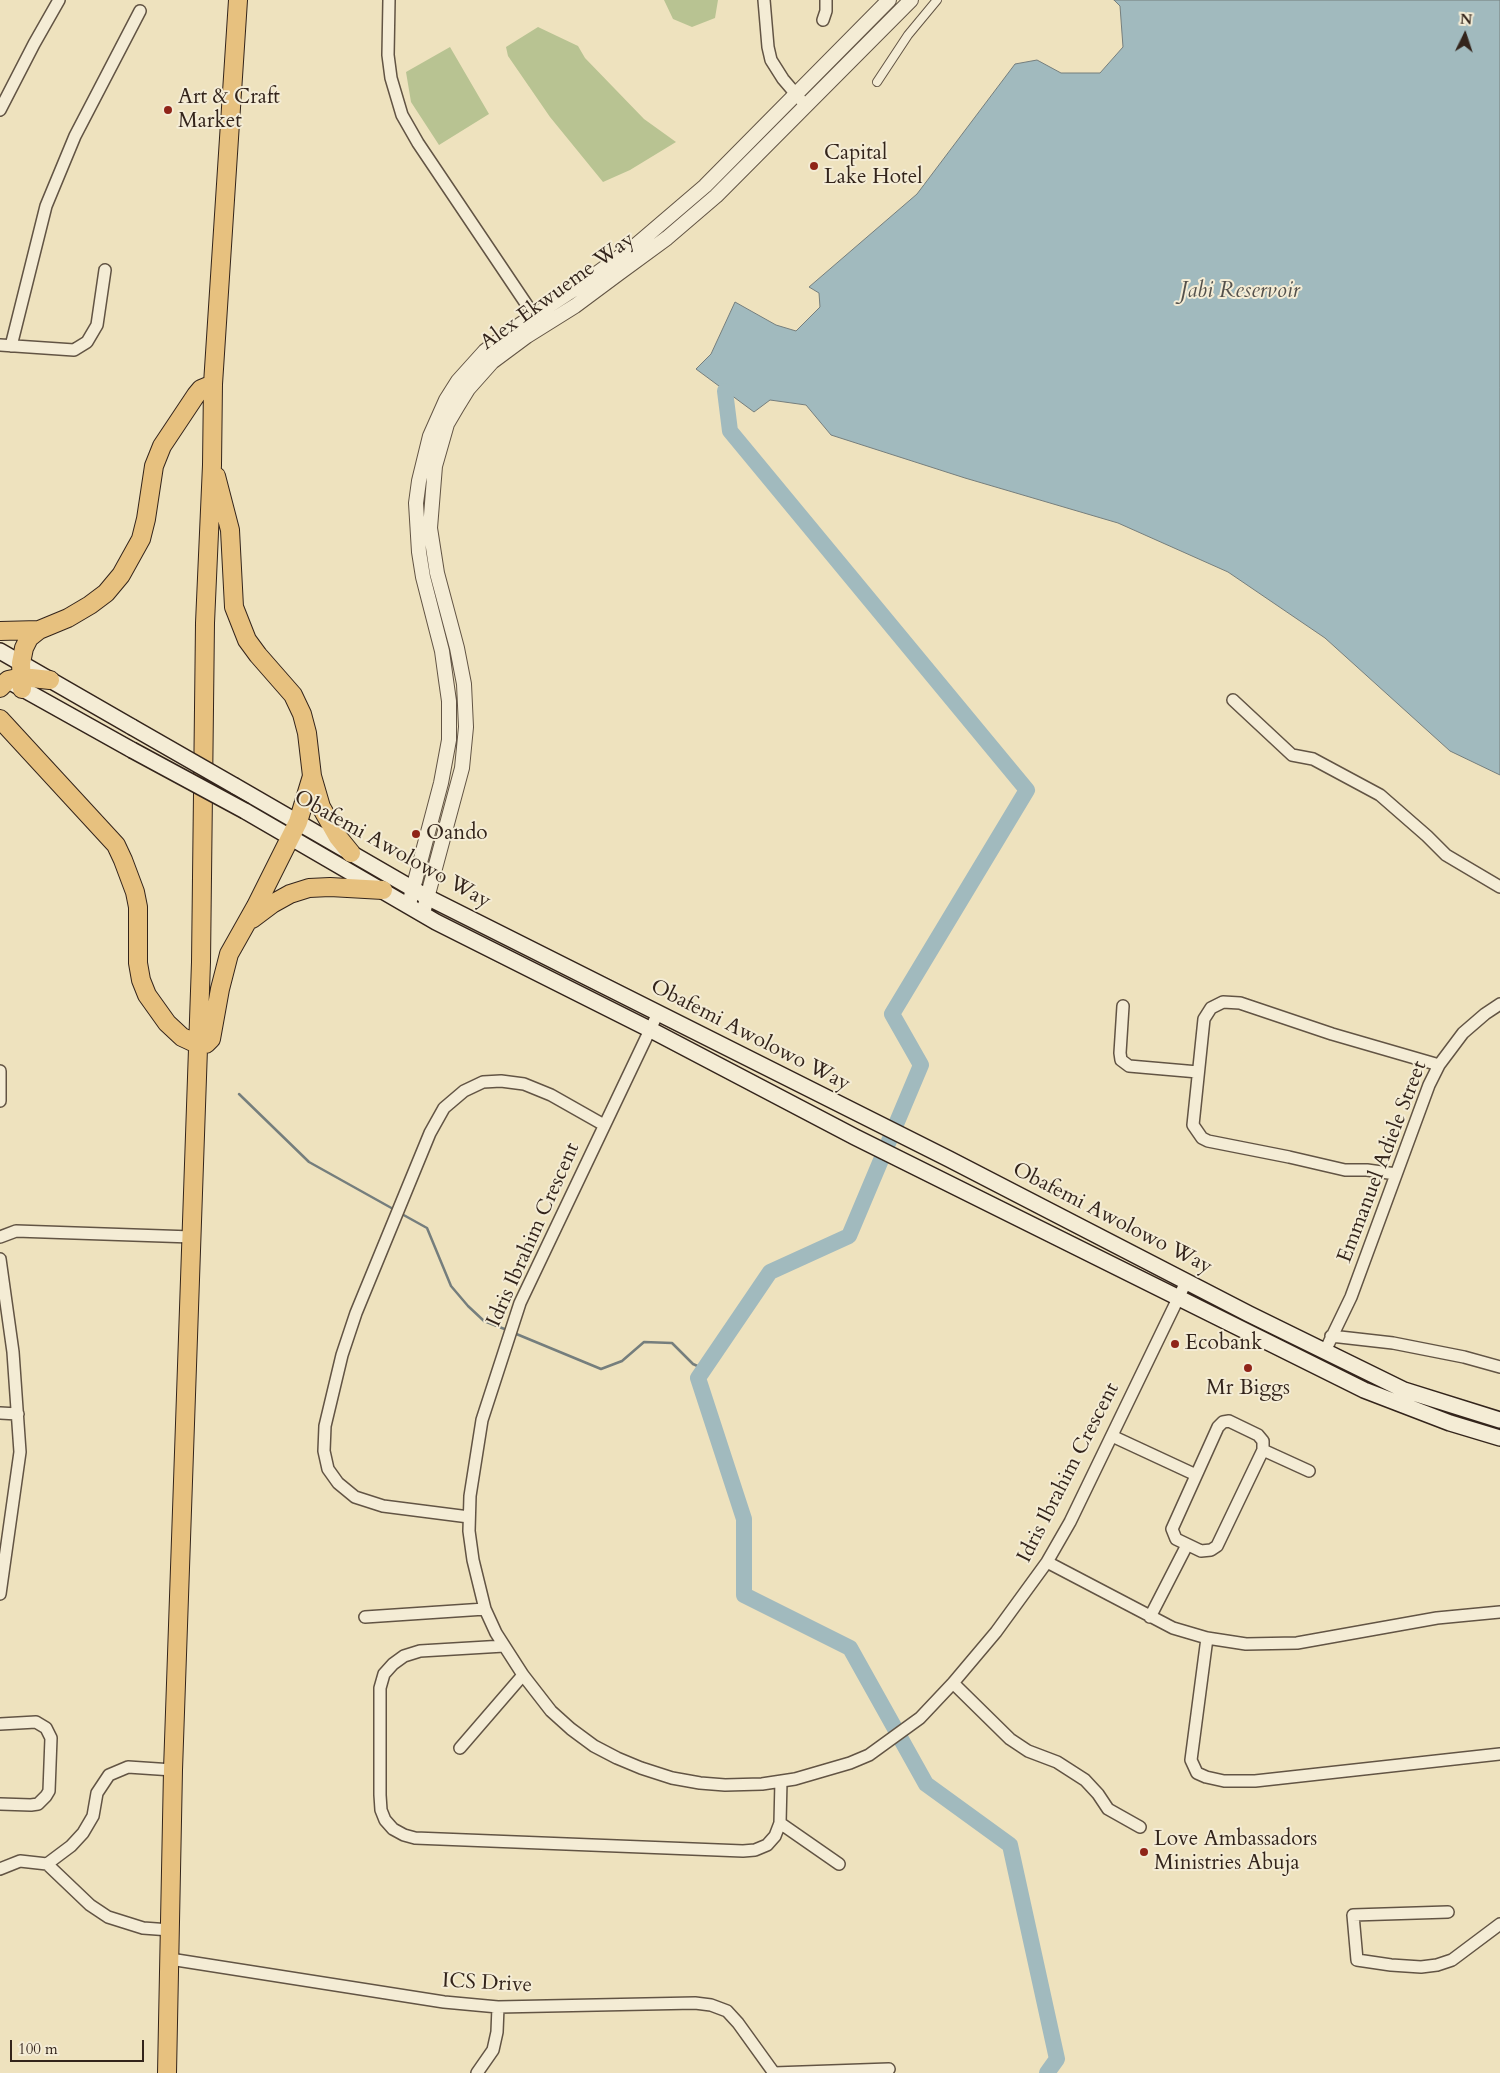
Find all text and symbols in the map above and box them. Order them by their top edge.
north arrow [1440,10,1490,60]
text: N [1459,10,1473,29]
place label: Art & Craft Market [178,85,280,135]
marker: Art & Craft Market [162,104,174,116]
place label: Capital Lake Hotel [824,141,923,191]
marker: Capital Lake Hotel [808,160,820,172]
street label: Alex Ekwueme Way [476,228,640,356]
water label: Jabi Reservoir [1180,279,1300,305]
street label: Obafemi Awolowo Way [289,785,495,915]
place label: Oando [426,821,488,847]
marker: Oando [410,828,422,840]
street label: Obafemi Awolowo Way [646,975,854,1097]
street label: Emmanuel Adiele Street [1333,1058,1433,1266]
street label: Idris Ibrahim Crescent [482,1139,586,1331]
street label: Obafemi Awolowo Way [1008,1158,1216,1280]
place label: Ecobank [1185,1331,1262,1357]
marker: Ecobank [1169,1338,1181,1350]
marker: Mr Biggs [1242,1362,1254,1374]
place label: Mr Biggs [1206,1376,1290,1402]
street label: Idris Ibrahim Crescent [1013,1379,1125,1567]
place label: Love Ambassadors Ministries Abuja [1154,1827,1317,1877]
marker: Love Ambassadors Ministries Abuja [1138,1846,1150,1858]
street label: ICS Drive [441,1969,533,1999]
scale bar [12,2030,146,2062]
text: 100 m [18,2039,58,2059]

